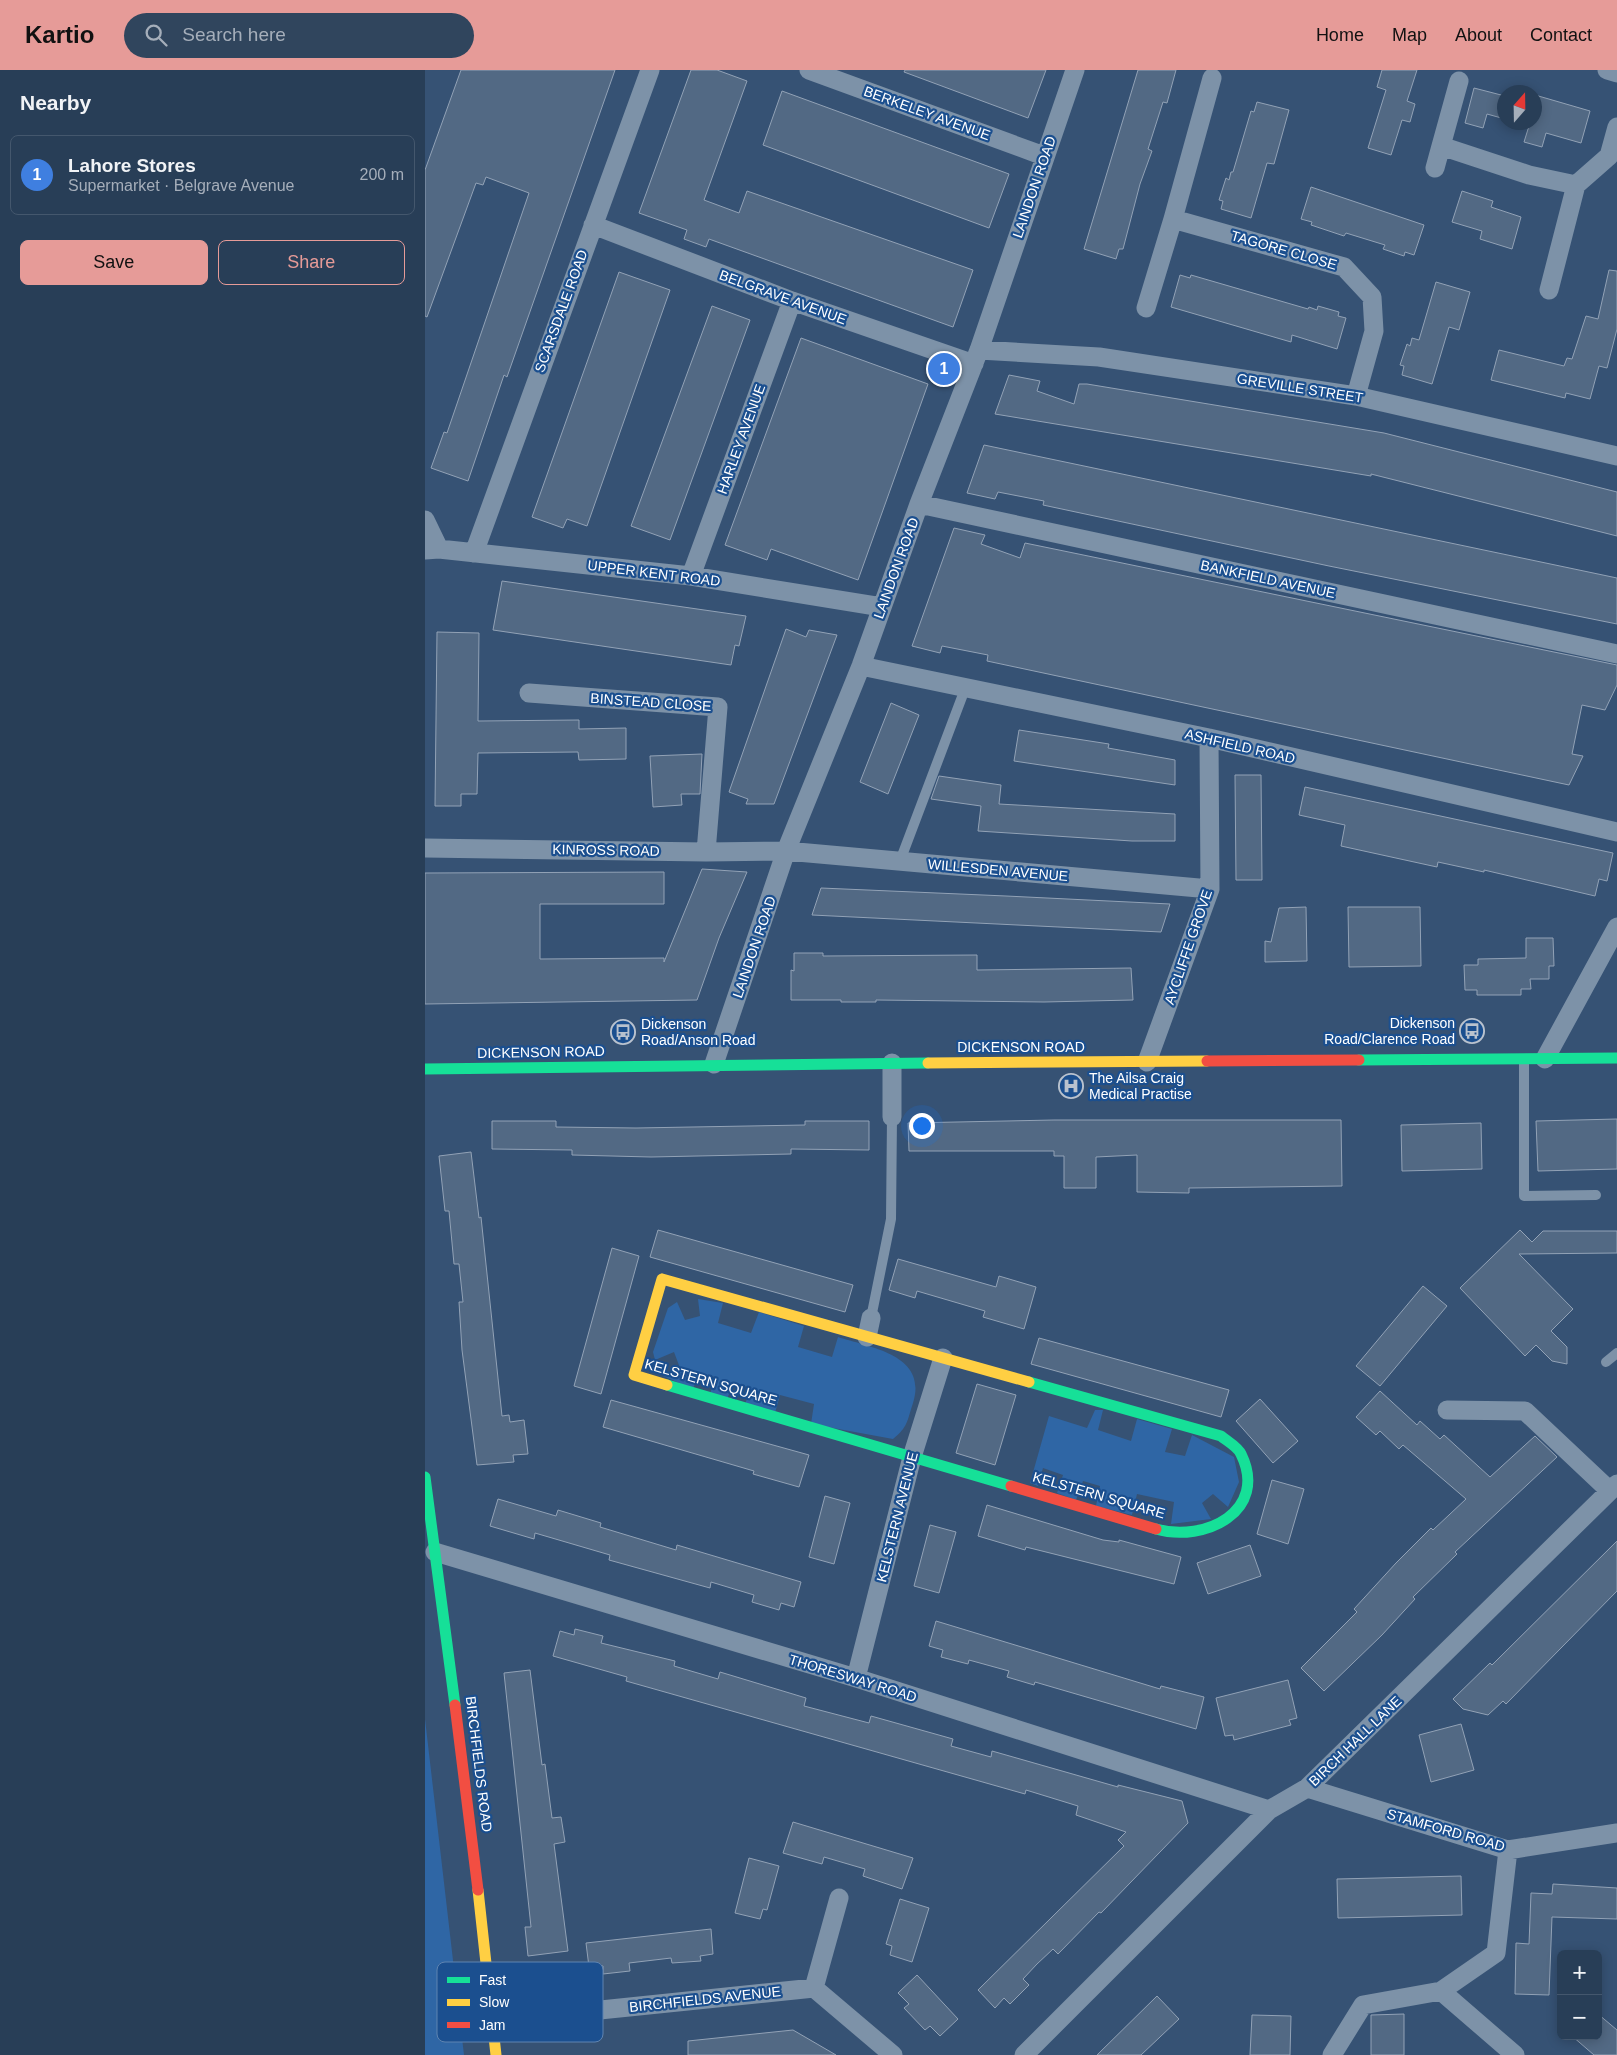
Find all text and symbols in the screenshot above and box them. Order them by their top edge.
search box [124,13,474,58]
text: Kartio [25,21,94,48]
icon: search [142,21,170,49]
text: Search here [182,24,286,45]
text: Home [1316,25,1364,45]
text: Map [1392,25,1427,45]
text: About [1455,25,1502,45]
text: Contact [1530,25,1592,45]
street label: BERKELEY AVENUE [862,83,992,143]
north arrow [1497,85,1542,130]
text: Nearby [20,91,91,114]
street label: LAINDON ROAD [1009,134,1059,240]
text: Lahore Stores [68,155,196,176]
text: 1 [33,166,41,183]
text: 200 m [360,166,404,183]
text: Supermarket · Belgrave Avenue [68,177,295,194]
street label: TAGORE CLOSE [1229,227,1339,273]
button: Save [20,240,208,285]
button: Share [218,240,405,285]
street label: SCARSDALE ROAD [531,248,591,374]
street label: BELGRAVE AVENUE [717,267,849,327]
pin: 1 [928,350,960,388]
street label: GREVILLE STREET [1236,370,1365,406]
street label: HARLEY AVENUE [714,382,768,496]
street label: LAINDON ROAD [870,515,922,621]
street label: UPPER KENT ROAD [587,557,721,589]
street label: BANKFIELD AVENUE [1199,557,1337,601]
street label: BINSTEAD CLOSE [590,690,712,714]
street label: ASHFIELD ROAD [1183,726,1297,766]
street label: KINROSS ROAD [552,841,660,859]
street label: WILLESDEN AVENUE [927,856,1069,884]
street label: AYCLIFFE GROVE [1161,888,1215,1006]
street label: LAINDON ROAD [729,894,779,1000]
place label: Dickenson Road/Clarence Road [1324,1015,1455,1047]
place label: Dickenson Road/Anson Road [641,1016,755,1048]
bus stop icon: Dickenson Road/Clarence Road [1459,1018,1485,1044]
bus stop icon: Dickenson Road/Anson Road [610,1019,636,1045]
street label: DICKENSON ROAD [957,1039,1085,1055]
street label: DICKENSON ROAD [477,1043,605,1061]
place label: The Ailsa Craig Medical Practise [1089,1070,1192,1102]
hospital icon: The Ailsa Craig Medical Practise [1058,1073,1084,1099]
your location [909,1113,935,1139]
street label: KELSTERN SQUARE [643,1355,779,1409]
street label: KELSTERN AVENUE [873,1450,921,1584]
street label: KELSTERN SQUARE [1031,1468,1167,1522]
street label: THORESWAY ROAD [787,1651,919,1705]
street label: BIRCH HALL LANE [1305,1693,1405,1789]
street label: BIRCHFIELDS ROAD [463,1695,495,1833]
street label: STAMFORD ROAD [1385,1806,1507,1854]
map controls [1557,1950,1602,2040]
button: + [1557,1950,1602,1995]
legend [437,1962,603,2042]
text: Fast [479,1972,506,1988]
street label: BIRCHFIELDS AVENUE [628,1983,782,2015]
text: Slow [479,1994,510,2010]
button: − [1557,1995,1602,2040]
text: Jam [479,2017,505,2033]

